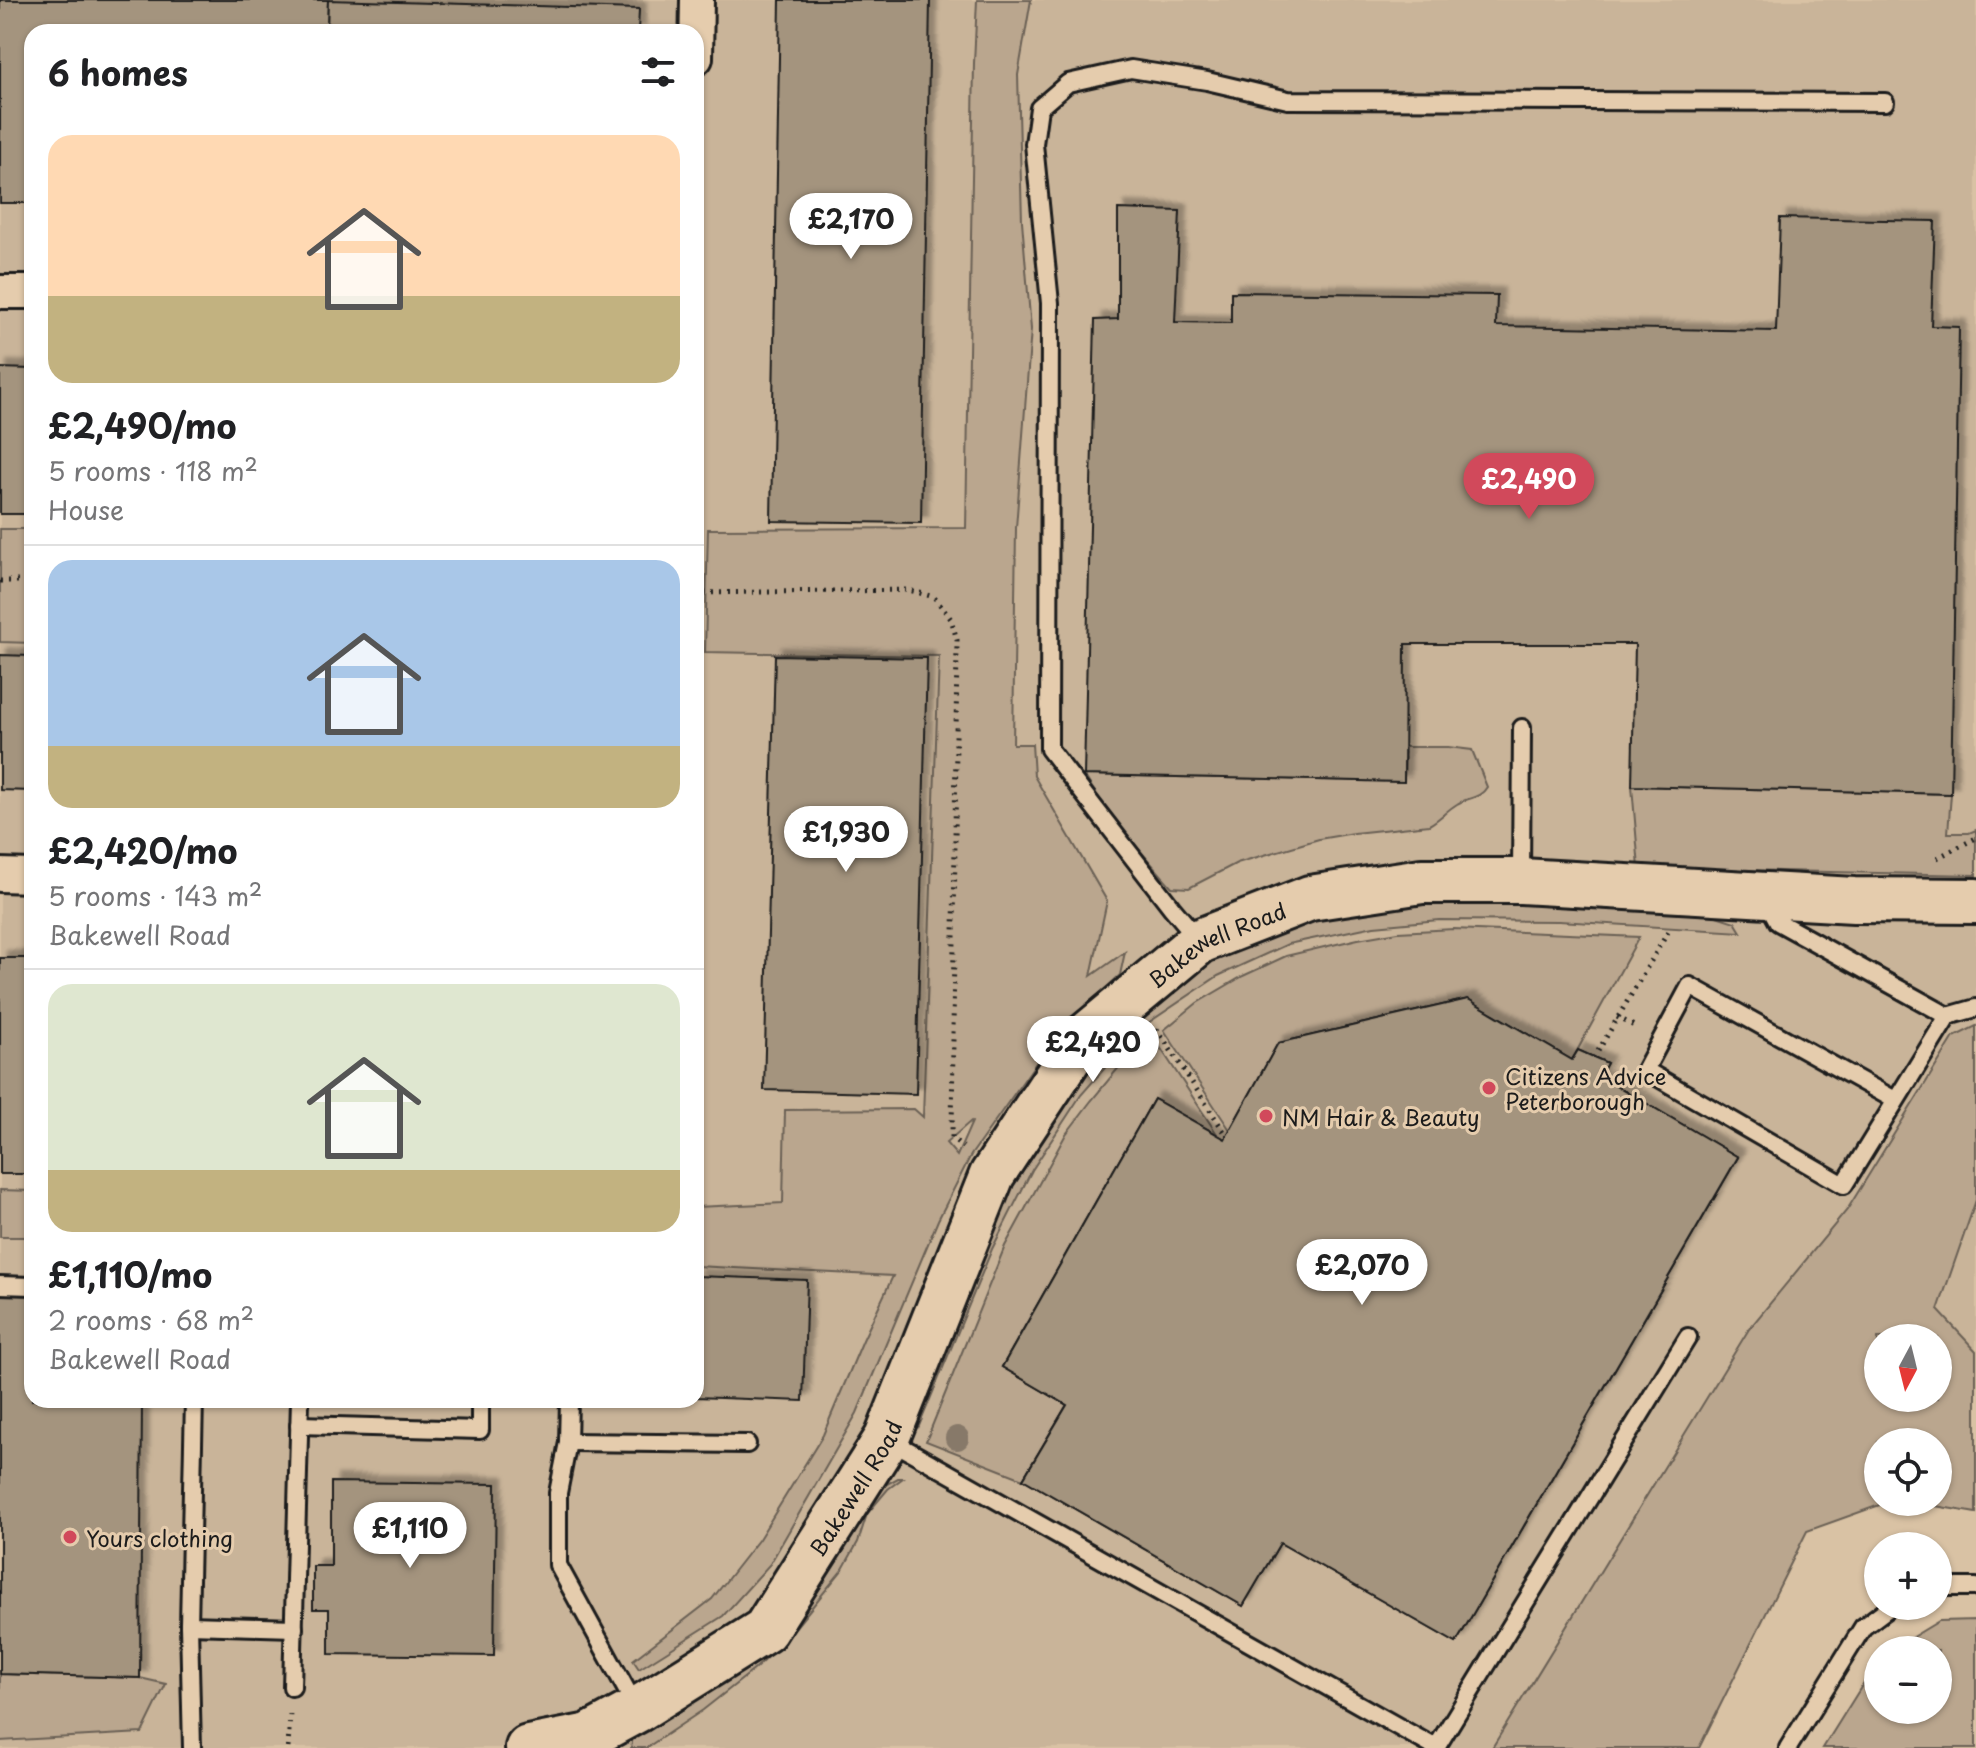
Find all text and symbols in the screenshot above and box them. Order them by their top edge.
text: 6 homes [48,46,188,98]
icon: filters [636,50,680,94]
icon: home [292,187,436,331]
pin: £2,170 [786,193,916,261]
text: £2,170 [807,199,895,238]
text: £2,490/mo [48,399,236,451]
text: 5 rooms · 118 m² [48,451,258,490]
pin: £2,490 [1464,453,1594,521]
text: £2,490 [1481,459,1577,498]
text: House [48,490,124,529]
icon: home [292,612,436,756]
pin: £1,930 [781,806,911,874]
text: £1,930 [802,812,890,851]
text: £2,420/mo [48,824,237,876]
text: 5 rooms · 143 m² [48,876,263,915]
street label: Bakewell Road [1140,893,1291,995]
text: Bakewell Road [48,915,231,954]
pin: £2,420 [1028,1016,1158,1084]
text: £2,420 [1045,1022,1141,1061]
icon: home [292,1036,436,1180]
place label: Citizens Advice Peterborough [1505,1059,1666,1117]
marker: Citizens Advice Peterborough [1480,1079,1498,1097]
place label: NM Hair & Beauty [1282,1100,1480,1133]
marker: NM Hair & Beauty [1257,1107,1275,1125]
pin: £2,070 [1297,1239,1427,1307]
text: £2,070 [1315,1245,1409,1284]
text: £1,110/mo [48,1248,212,1300]
text: 2 rooms · 68 m² [48,1300,254,1339]
north arrow [1864,1324,1952,1412]
map controls [1864,1324,1952,1724]
text: Bakewell Road [48,1339,231,1378]
street label: Bakewell Road [800,1415,909,1562]
button: locate [1864,1428,1952,1516]
pin: £1,110 [345,1502,475,1570]
text: £1,110 [372,1508,448,1547]
place label: Yours clothing [86,1521,233,1554]
marker: Yours clothing [61,1528,79,1546]
button: + [1864,1532,1952,1620]
button: − [1864,1636,1952,1724]

